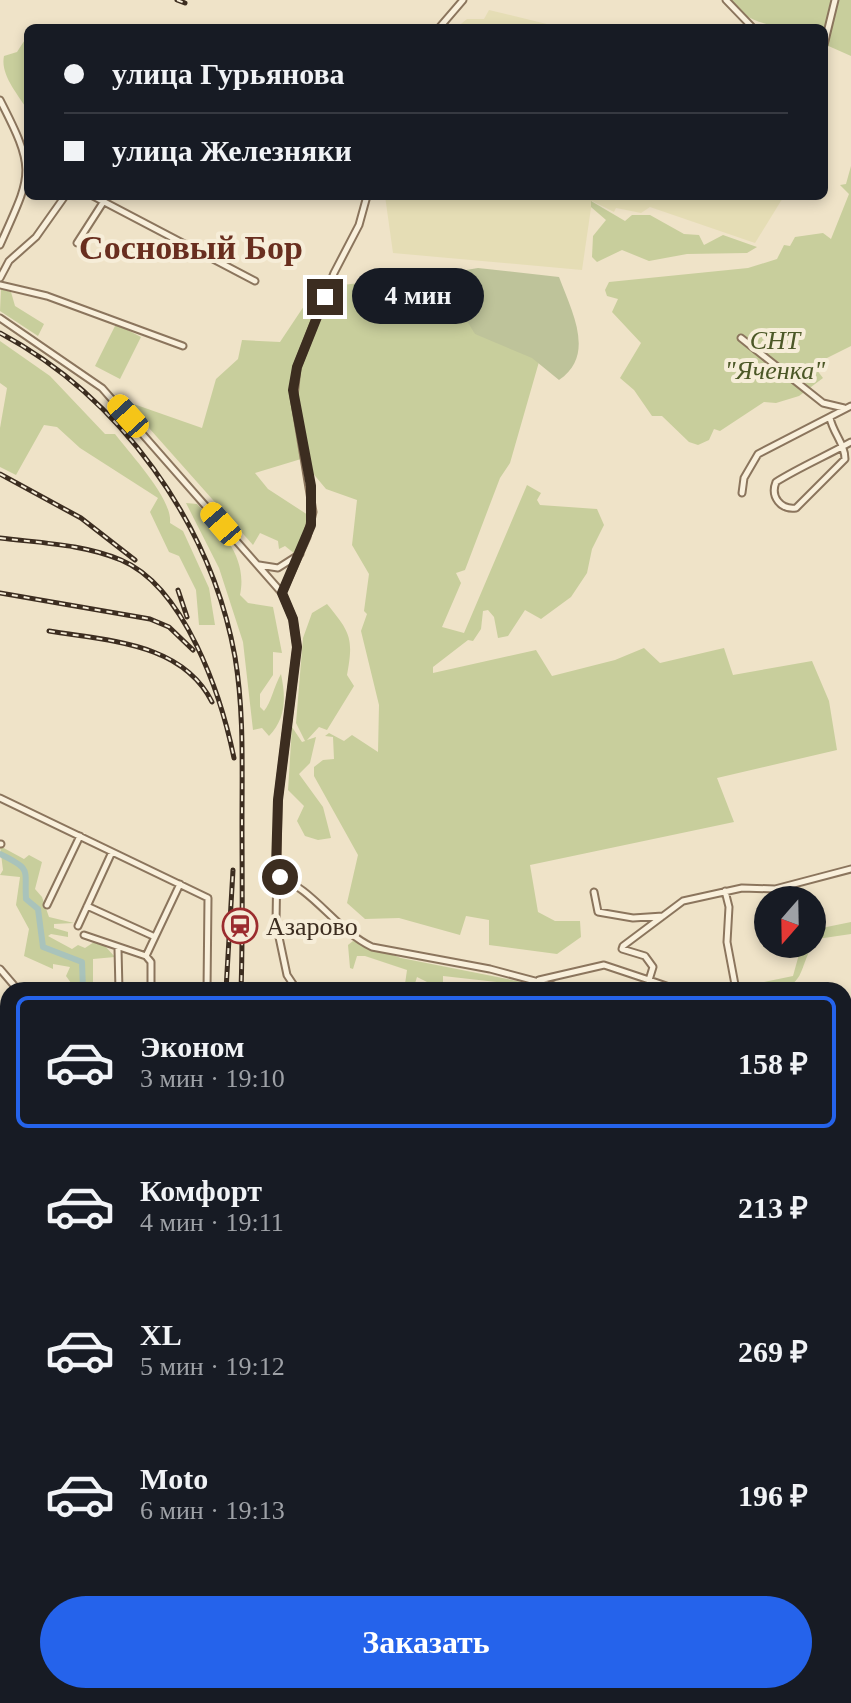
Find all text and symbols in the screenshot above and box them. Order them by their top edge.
text: улица Гурьянова [112,57,345,90]
text: улица Железняки [112,134,352,167]
district label: Сосновый Бор [79,229,303,266]
callout: 4 мин [353,269,485,325]
route end [307,279,343,315]
text: 4 мин [384,281,452,310]
park label: СНТ "Яченка" [725,326,825,385]
car [103,390,153,442]
car [196,498,246,550]
route start [262,859,298,895]
north arrow [754,886,826,958]
map controls [754,886,826,958]
station icon: Азарово [221,907,259,945]
place label: Азарово [266,912,358,941]
icon: car [44,1026,116,1098]
text: Эконом [140,1030,244,1063]
text: 158 ₽ [738,1047,808,1080]
text: 3 мин · 19:10 [140,1064,285,1093]
icon: car [44,1170,116,1242]
text: Комфорт [140,1174,262,1207]
text: 213 ₽ [738,1191,808,1224]
text: 4 мин · 19:11 [140,1208,284,1237]
icon: car [44,1314,116,1386]
text: XL [140,1318,182,1351]
text: 269 ₽ [738,1335,808,1368]
text: 5 мин · 19:12 [140,1352,285,1381]
icon: car [44,1458,116,1530]
text: Moto [140,1462,208,1495]
text: 196 ₽ [738,1479,808,1512]
text: 6 мин · 19:13 [140,1496,285,1525]
button: Заказать [40,1596,812,1688]

